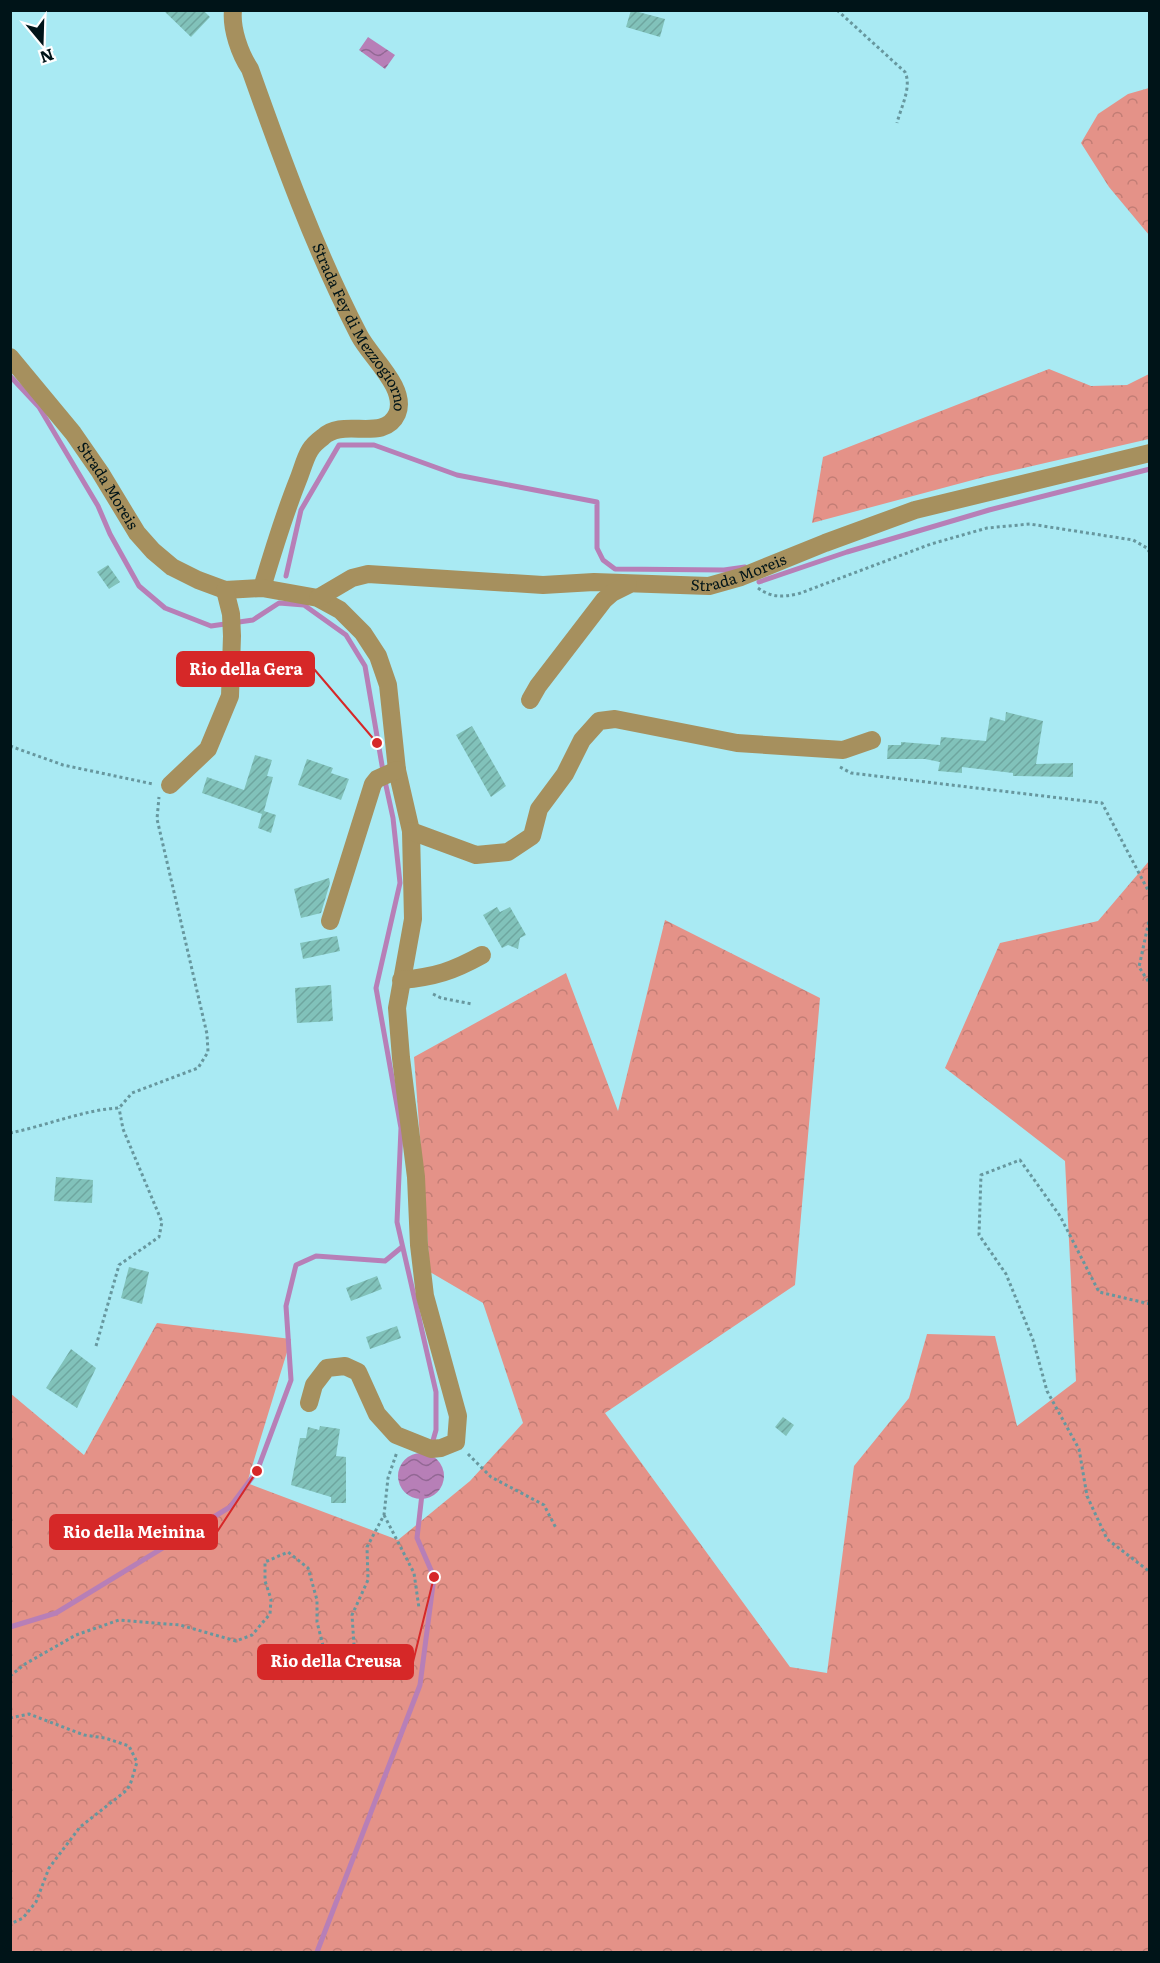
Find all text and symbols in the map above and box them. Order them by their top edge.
north arrow [12,12,72,72]
text: N [37,44,57,71]
street label: Strada Fey di Mezzogiorno [307,239,412,413]
street label: Strada Moreis [72,437,145,534]
street label: Strada Moreis [690,547,790,596]
callout: Rio della Gera [177,652,314,686]
text: Rio della Gera [189,656,303,680]
callout: Rio della Meinina [50,1515,217,1549]
text: Rio della Meinina [63,1519,206,1543]
callout: Rio della Creusa [258,1645,413,1679]
text: Rio della Creusa [271,1648,402,1672]

